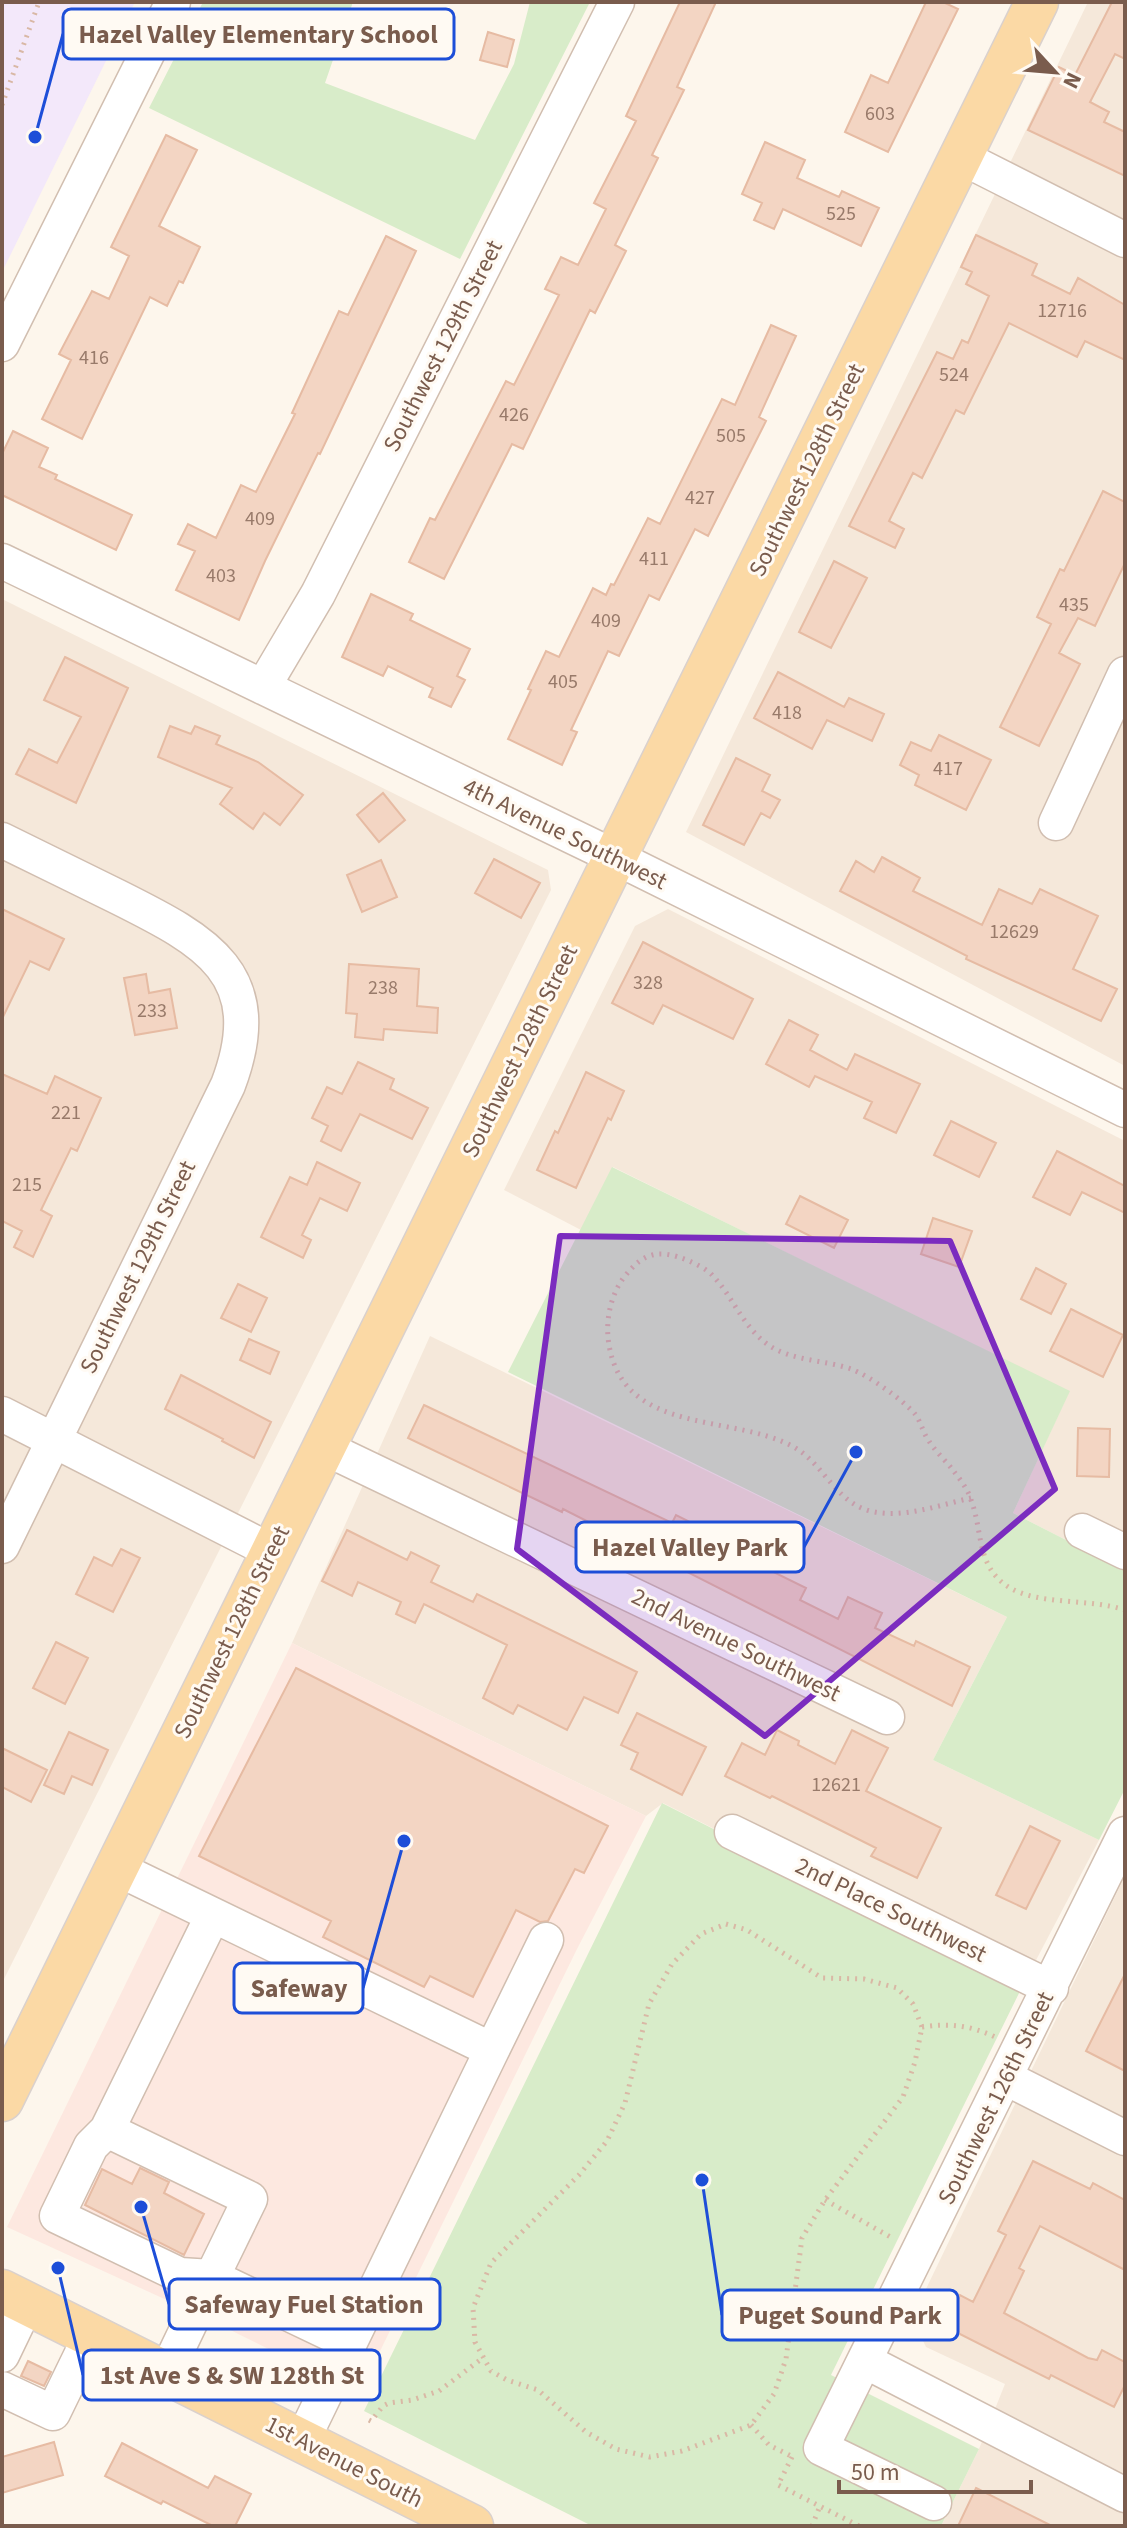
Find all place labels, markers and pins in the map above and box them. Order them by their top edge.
callout: Hazel Valley Elementary School [63,9,454,59]
callout: Hazel Valley Park [576,1522,804,1572]
callout: Safeway [234,1963,363,2013]
callout: Safeway Fuel Station [169,2279,440,2329]
callout: Puget Sound Park [722,2290,958,2340]
callout: 1st Ave S & SW 128th St [83,2350,380,2400]

